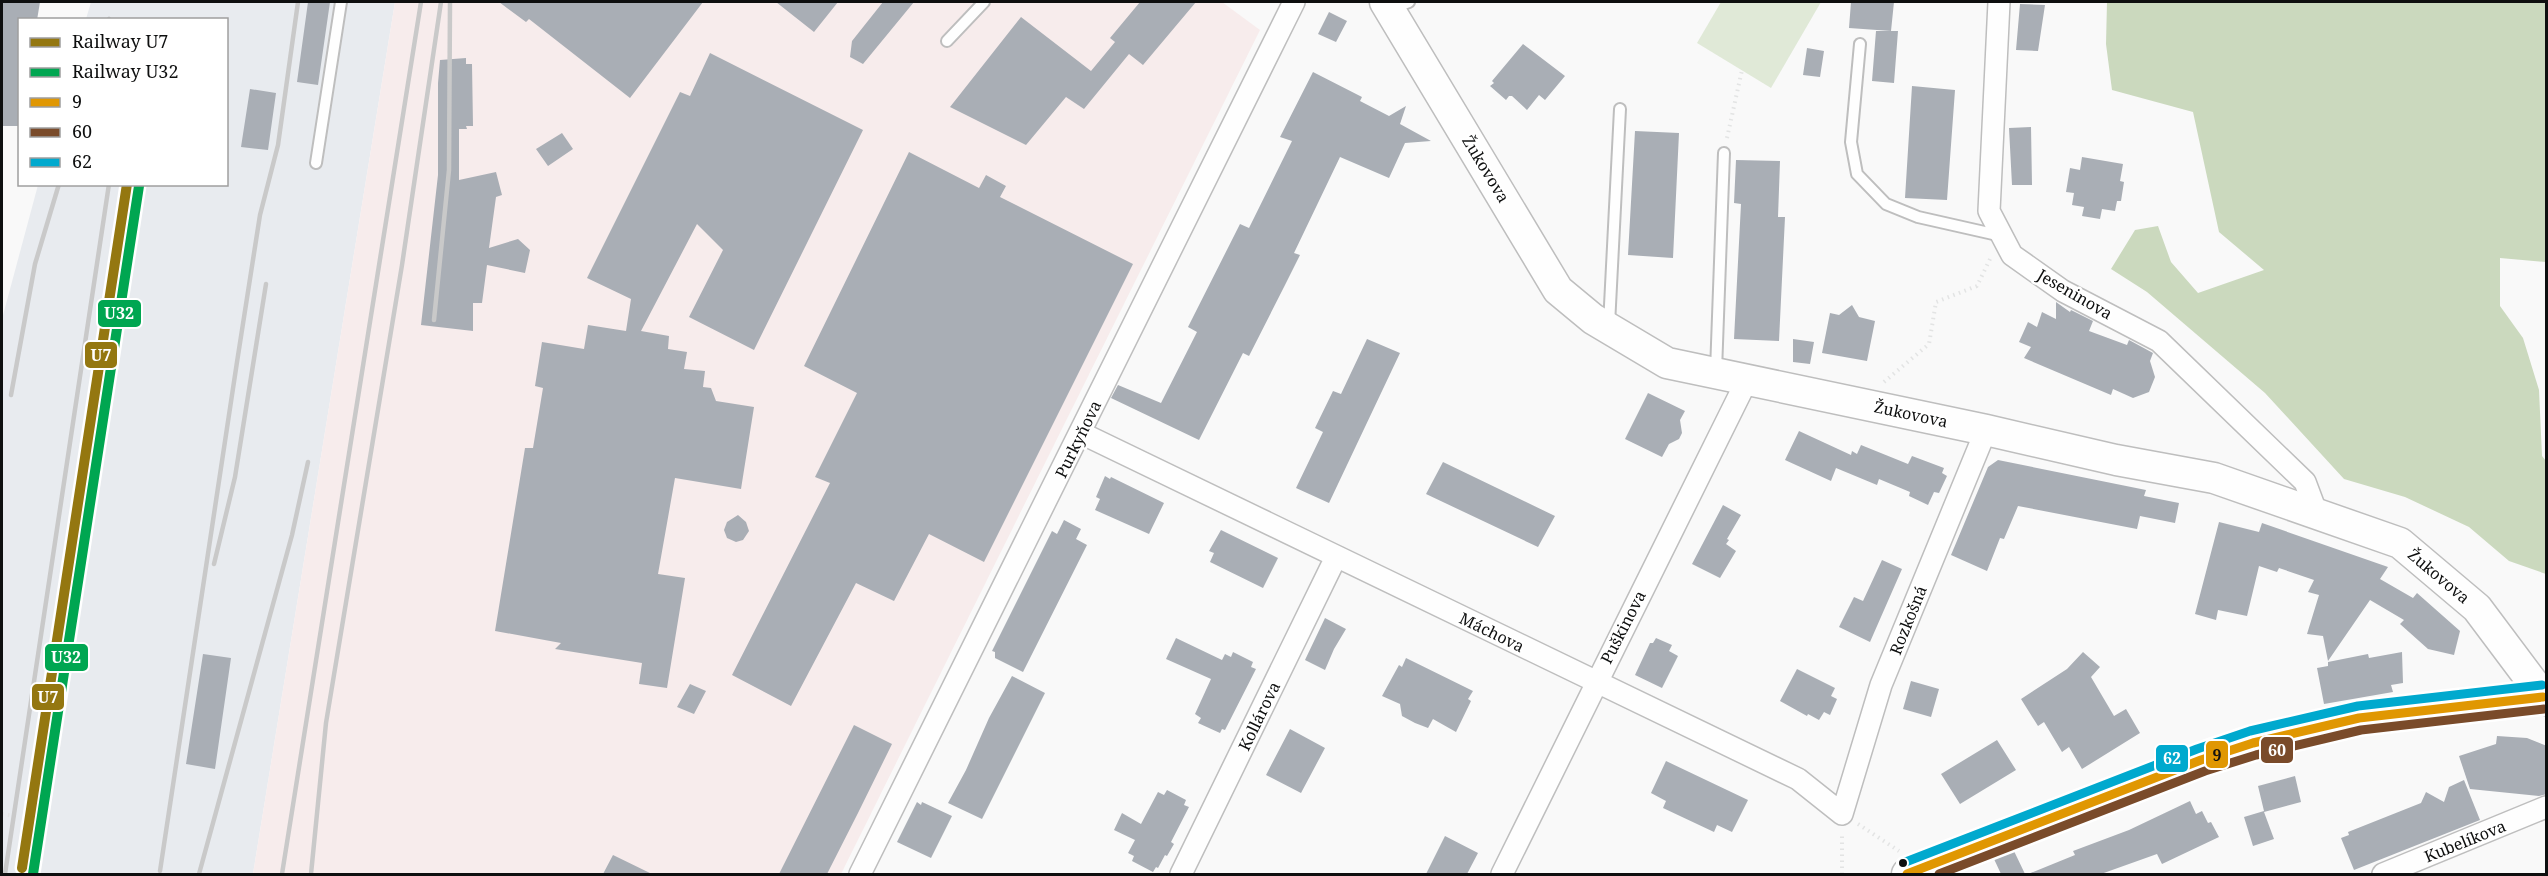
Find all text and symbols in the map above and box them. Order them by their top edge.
legend [18,18,228,186]
text: Railway U7 [72,29,168,53]
text: Railway U32 [72,59,178,83]
text: 9 [72,89,82,113]
text: 60 [72,119,92,143]
street label: Žukovova [1457,131,1515,207]
text: 62 [72,149,92,173]
street label: Jeseninova [2033,263,2117,324]
line badge: U32 [97,299,142,328]
text: U32 [104,302,134,324]
line badge: U7 [84,341,118,369]
text: U7 [91,344,112,366]
street label: Žukovova [1872,395,1950,433]
street label: Purkyňova [1050,397,1106,481]
street label: Žukovova [2403,544,2475,608]
street label: Rozkošná [1884,582,1932,658]
street label: Puškinova [1595,587,1651,667]
street label: Máchova [1456,607,1528,657]
line badge: U32 [44,643,89,672]
text: U32 [51,646,81,668]
street label: Kollárova [1233,678,1285,754]
line badge: U7 [31,683,65,711]
text: U7 [38,686,59,708]
line badge: 60 [2260,736,2294,764]
text: 60 [2268,739,2286,761]
line badge: 9 [2205,740,2229,769]
line badge: 62 [2155,744,2189,773]
text: 9 [2212,744,2222,766]
text: 62 [2163,747,2181,769]
street label: Kubelíkova [2421,815,2509,867]
unlabelled marker [1897,857,1909,869]

